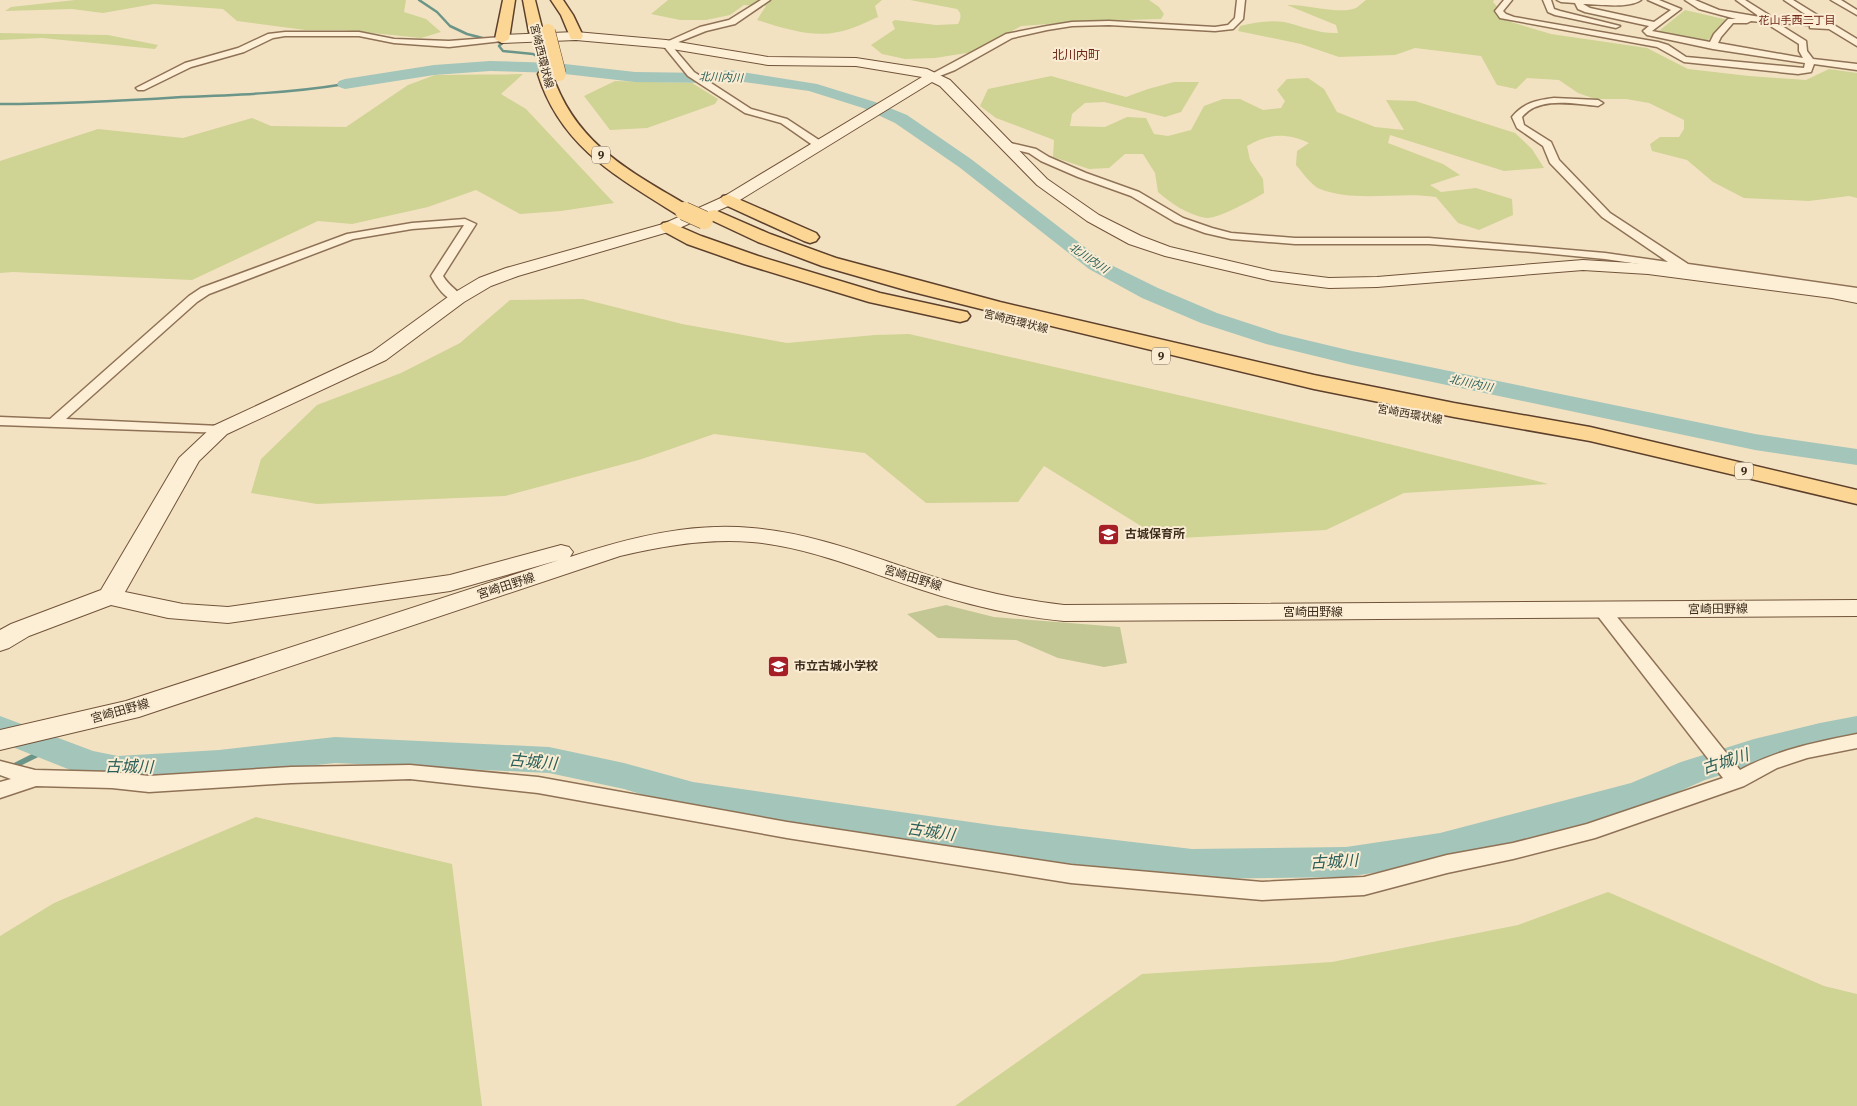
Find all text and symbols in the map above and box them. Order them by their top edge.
district label: 花山手西二丁目 [1759,13,1836,27]
street label: 宮崎西環状線 [527,22,557,90]
district label: 北川内町 [1052,47,1100,62]
water label: 北川内川 [699,69,744,85]
road number: 9 [592,146,610,164]
water label: 北川内川 [1067,240,1112,277]
street label: 宮崎西環状線 [982,306,1050,336]
road number: 9 [1152,348,1170,364]
water label: 北川内川 [1448,372,1495,395]
street label: 宮崎西環状線 [1376,401,1444,427]
road number: 9 [1735,462,1753,480]
school or university icon: 古城保育所 [1097,522,1121,546]
place label: 古城保育所 [1125,526,1185,541]
street label: 宮崎田野線 [882,562,944,593]
street label: 宮崎田野線 [475,569,537,602]
street label: 宮崎田野線 [1688,600,1748,617]
street label: 宮崎田野線 [1283,604,1343,619]
school or university icon: 市立古城小学校 [766,654,790,678]
place label: 市立古城小学校 [794,658,878,673]
street label: 宮崎田野線 [89,695,151,726]
water label: 古城川 [1699,743,1753,778]
water label: 古城川 [508,749,560,773]
water label: 古城川 [105,756,155,776]
water label: 古城川 [906,818,958,845]
water label: 古城川 [1310,850,1360,872]

